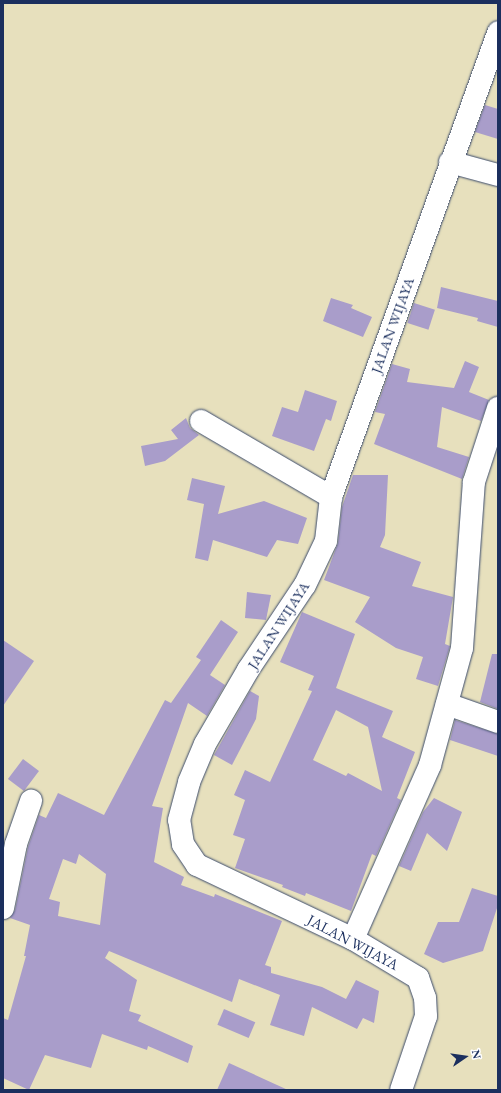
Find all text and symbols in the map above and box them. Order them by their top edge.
street label: JALAN WIJAYA [366,274,418,376]
street label: JALAN WIJAYA [243,578,313,672]
street label: JALAN WIJAYA [304,910,402,974]
north arrow [445,1037,485,1077]
text: N [469,1048,485,1060]

